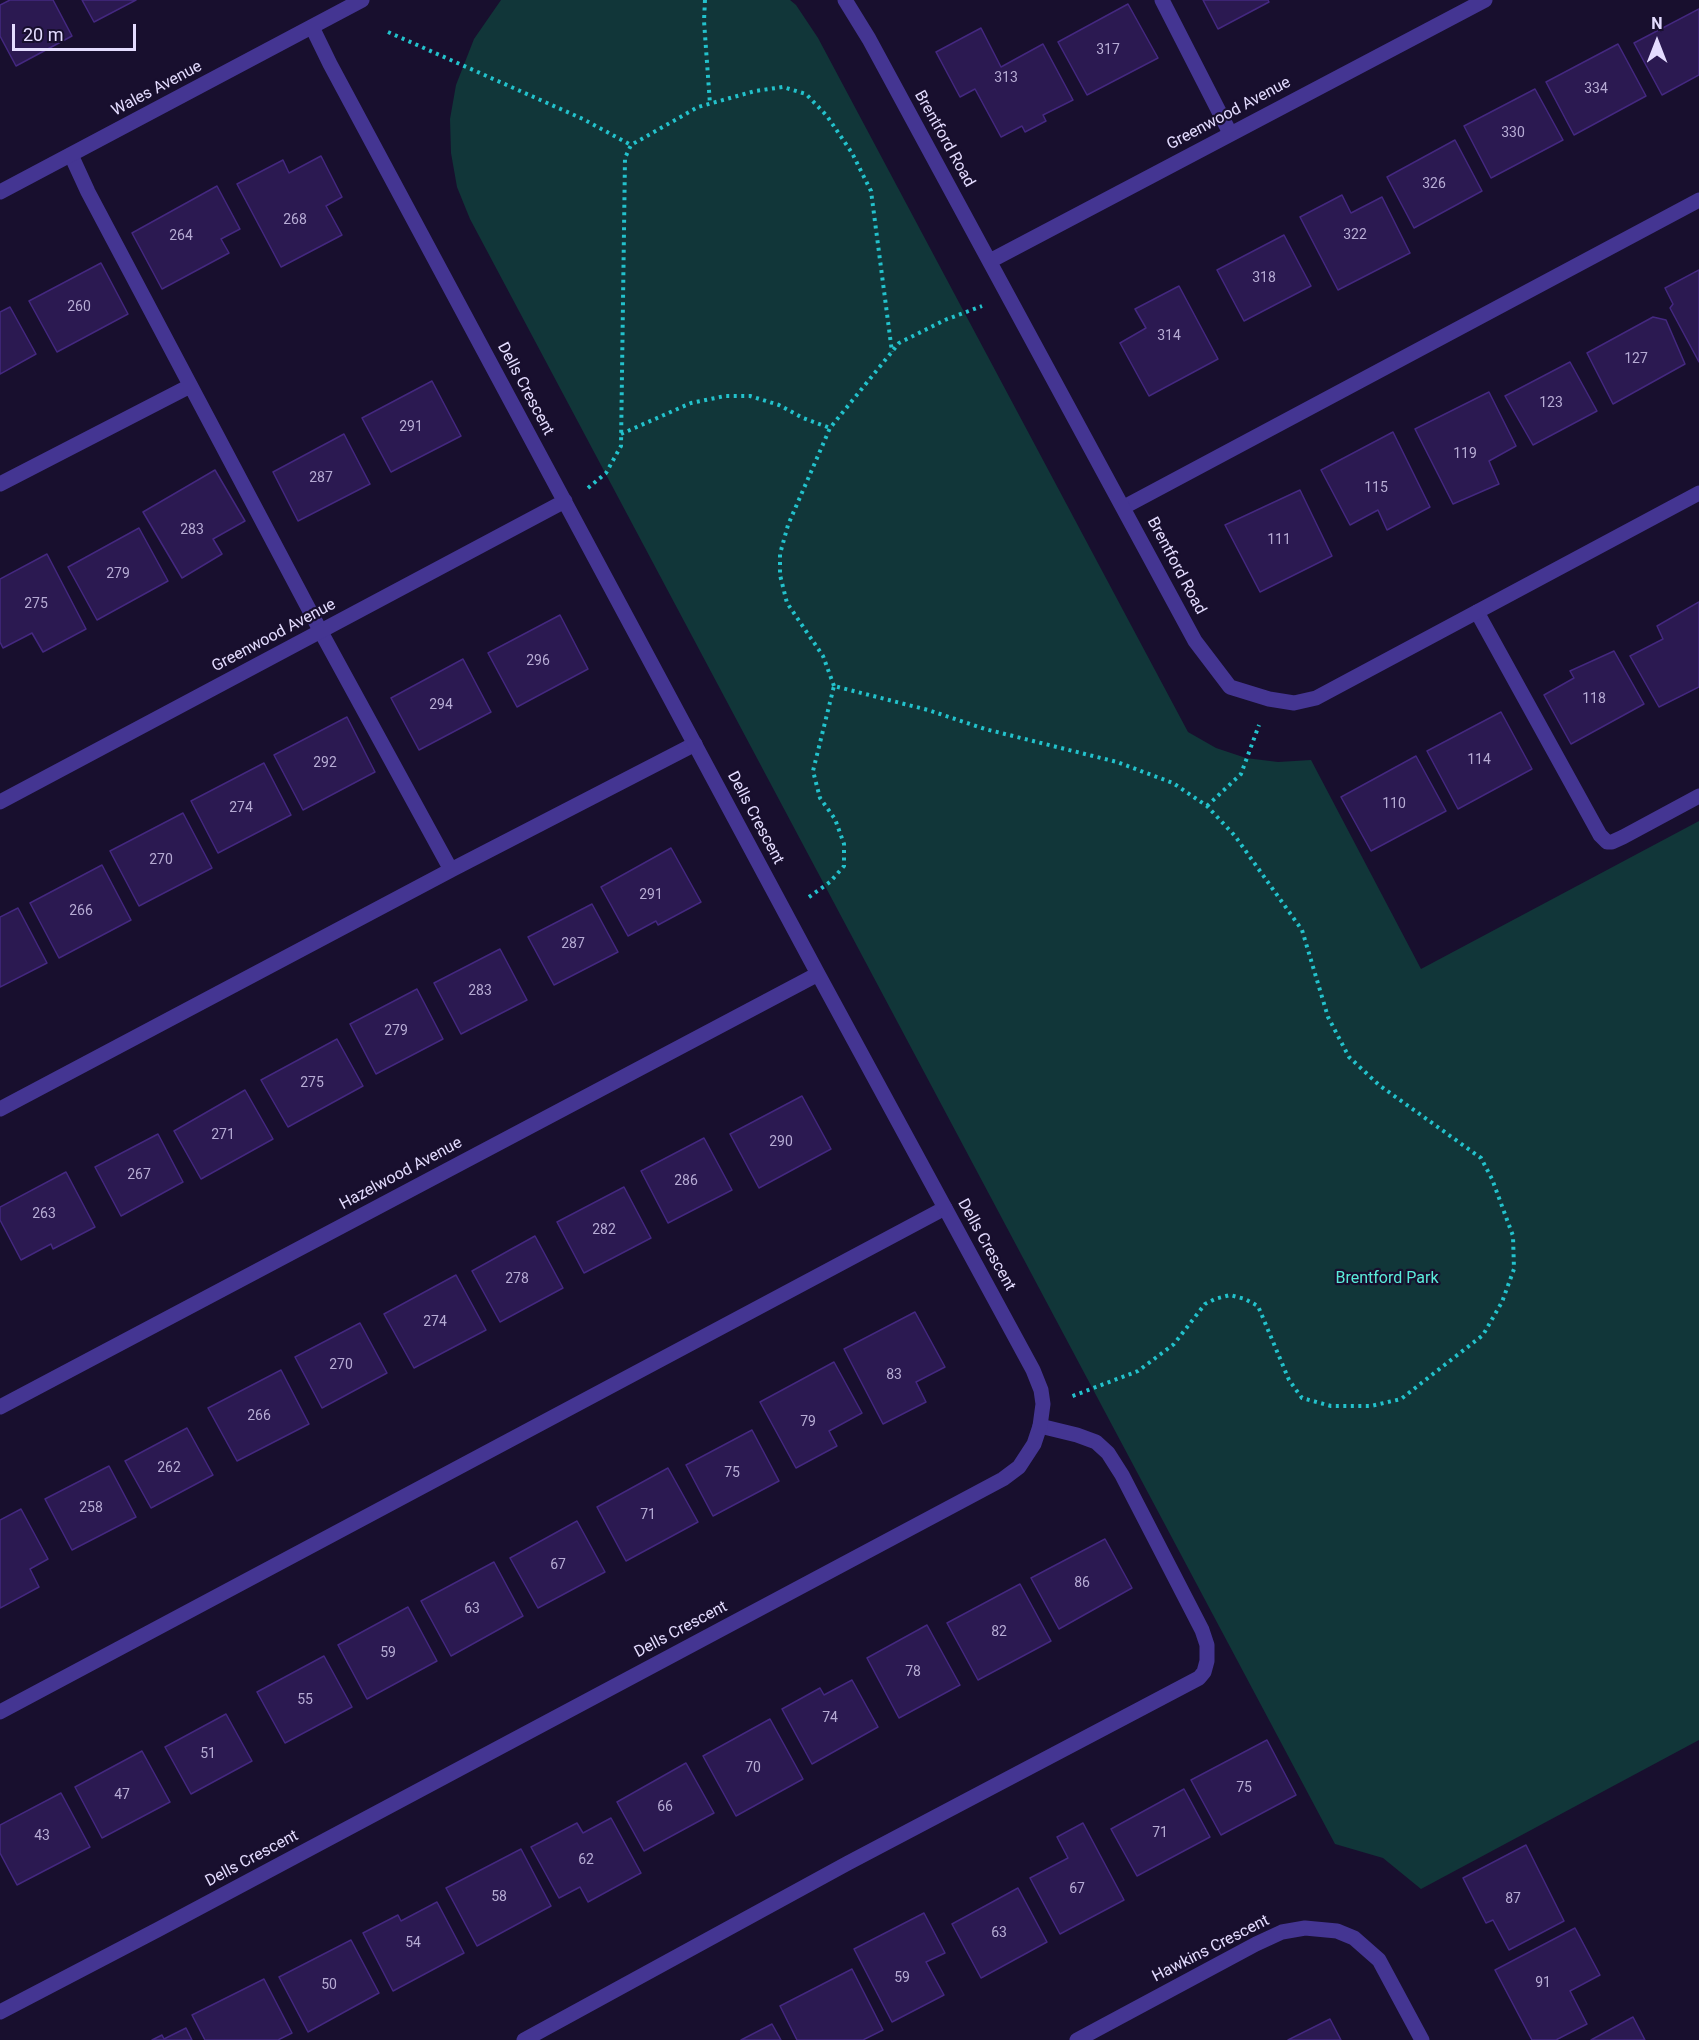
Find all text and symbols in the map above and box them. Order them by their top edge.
scale bar [15,12,140,50]
north arrow [1627,12,1687,72]
text: N [1651,14,1663,33]
text: 20 m [23,24,63,45]
house number: 317 [1096,42,1120,58]
street label: Wales Avenue [109,57,205,121]
house number: 313 [994,70,1018,86]
street label: Greenwood Avenue [1164,73,1294,155]
house number: 334 [1584,81,1608,97]
street label: Brentford Road [910,87,978,191]
house number: 330 [1501,125,1525,141]
house number: 326 [1422,176,1446,192]
house number: 268 [283,212,307,228]
house number: 322 [1343,227,1367,243]
house number: 264 [169,228,193,244]
house number: 318 [1252,270,1276,286]
house number: 260 [67,299,91,315]
house number: 314 [1157,328,1181,344]
street label: Dells Crescent [492,339,558,439]
house number: 127 [1624,351,1648,367]
house number: 123 [1539,395,1563,411]
house number: 291 [399,419,423,435]
house number: 119 [1453,446,1477,462]
house number: 287 [309,470,333,486]
house number: 115 [1364,480,1388,496]
street label: Brentford Road [1142,514,1210,618]
house number: 283 [180,522,204,538]
house number: 111 [1267,532,1291,548]
house number: 279 [106,566,130,582]
street label: Greenwood Avenue [209,595,339,677]
house number: 275 [24,596,48,612]
house number: 296 [526,653,550,669]
house number: 118 [1582,691,1606,707]
house number: 294 [429,697,453,713]
house number: 114 [1467,752,1491,768]
house number: 292 [313,755,337,771]
street label: Dells Crescent [722,768,788,868]
house number: 110 [1382,796,1406,812]
house number: 274 [229,800,253,816]
house number: 270 [149,852,173,868]
house number: 291 [639,887,663,903]
house number: 266 [69,903,93,919]
house number: 287 [561,936,585,952]
house number: 283 [468,983,492,999]
house number: 279 [384,1023,408,1039]
house number: 275 [300,1075,324,1091]
house number: 271 [211,1127,235,1143]
street label: Hazelwood Avenue [337,1134,465,1214]
house number: 290 [769,1134,793,1150]
house number: 267 [127,1167,151,1183]
house number: 286 [674,1173,698,1189]
street label: Dells Crescent [953,1196,1019,1294]
house number: 263 [32,1206,56,1222]
house number: 282 [592,1222,616,1238]
park label: Brentford Park [1336,1269,1438,1289]
house number: 278 [505,1271,529,1287]
house number: 274 [423,1314,447,1330]
house number: 270 [329,1357,353,1373]
house number: 83 [886,1367,902,1383]
house number: 266 [247,1408,271,1424]
house number: 79 [800,1414,816,1430]
house number: 262 [157,1460,181,1476]
house number: 75 [724,1465,740,1481]
house number: 258 [79,1500,103,1516]
house number: 71 [640,1507,656,1523]
house number: 67 [550,1557,566,1573]
house number: 86 [1074,1575,1090,1591]
street label: Dells Crescent [631,1597,731,1663]
house number: 63 [464,1601,480,1617]
house number: 82 [991,1624,1007,1640]
house number: 59 [380,1645,396,1661]
house number: 78 [905,1664,921,1680]
house number: 55 [297,1692,313,1708]
house number: 74 [822,1710,838,1726]
house number: 51 [200,1746,216,1762]
house number: 70 [745,1760,761,1776]
house number: 75 [1236,1780,1252,1796]
house number: 47 [114,1787,130,1803]
house number: 66 [657,1799,673,1815]
house number: 71 [1152,1825,1168,1841]
street label: Dells Crescent [202,1826,302,1892]
house number: 43 [34,1828,50,1844]
house number: 62 [578,1852,594,1868]
house number: 67 [1069,1881,1085,1897]
house number: 58 [491,1889,507,1905]
house number: 87 [1505,1891,1521,1907]
street label: Hawkins Crescent [1149,1911,1273,1987]
house number: 63 [991,1925,1007,1941]
house number: 54 [405,1935,421,1951]
house number: 59 [894,1970,910,1986]
house number: 91 [1535,1975,1551,1991]
house number: 50 [321,1977,337,1993]

